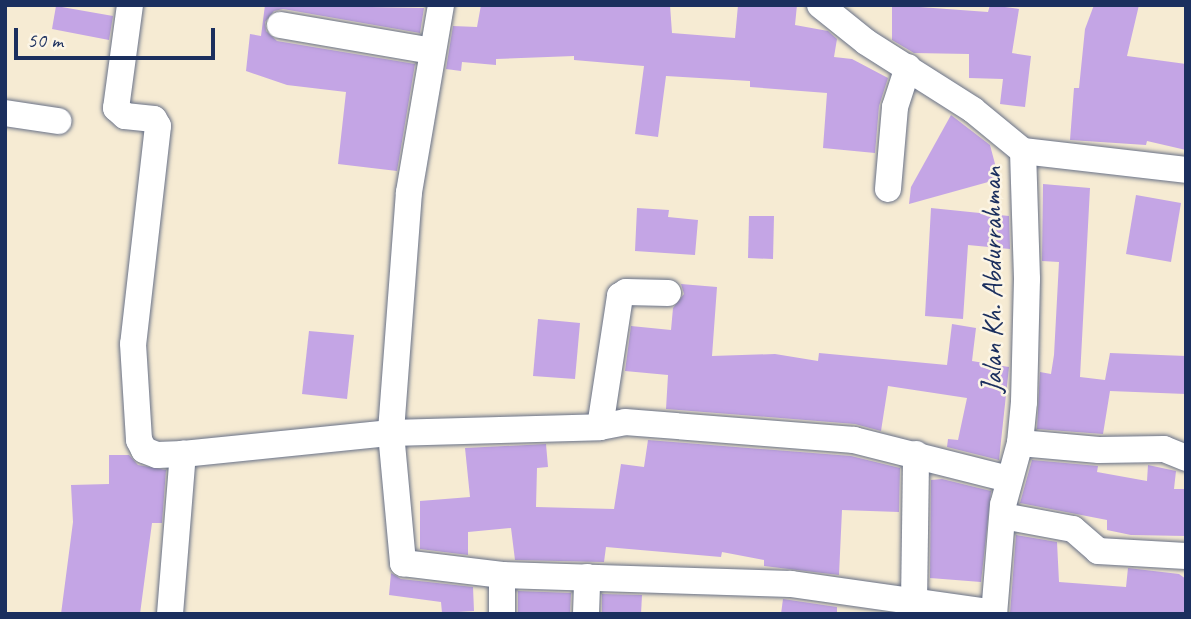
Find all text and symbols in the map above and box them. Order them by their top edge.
scale bar [18,14,219,58]
text: 50 m [27,27,63,53]
street label: Jalan Kh. Abdurrahman [975,167,1009,393]

